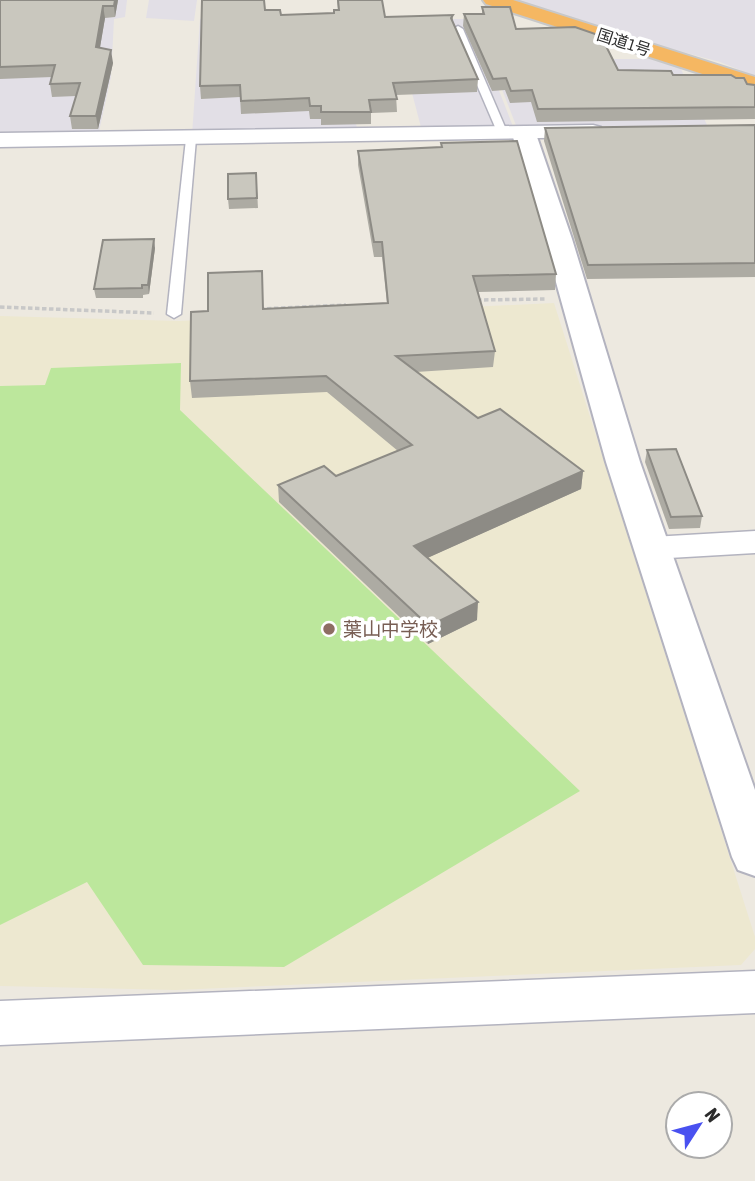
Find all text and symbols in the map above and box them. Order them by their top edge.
street label: 国道1号 [595,25,653,59]
place label: 葉山中学校 [343,618,438,640]
marker: 葉山中学校 [321,621,337,637]
north arrow [664,1090,734,1160]
text: N [701,1104,725,1126]

